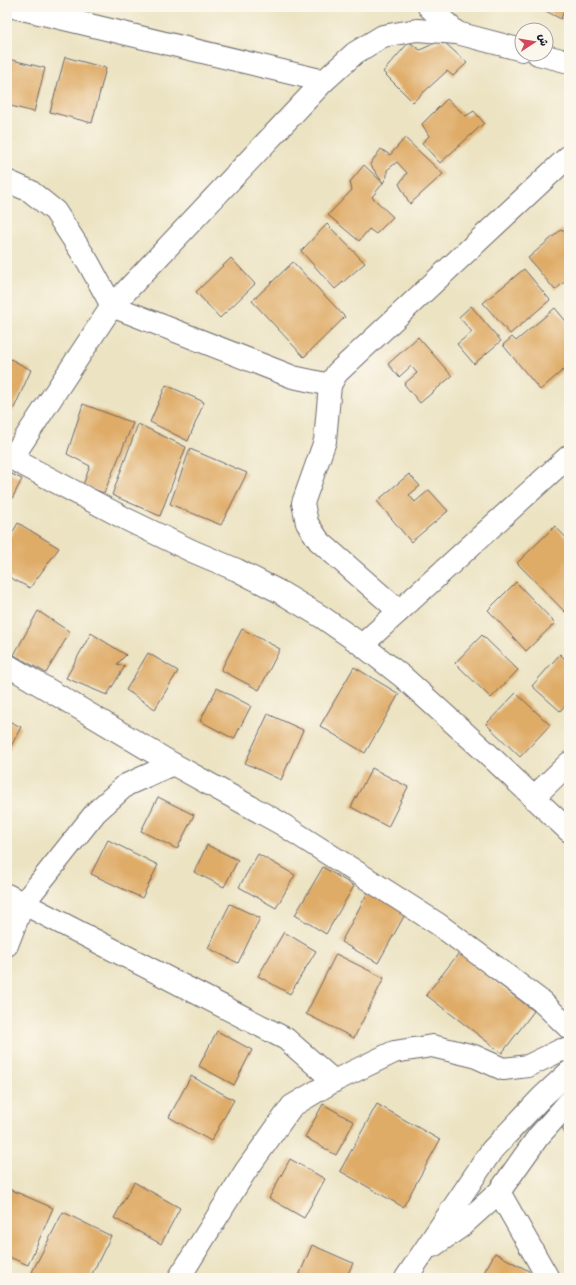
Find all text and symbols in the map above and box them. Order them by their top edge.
north arrow [514,22,554,62]
text: ش [536,33,551,47]

